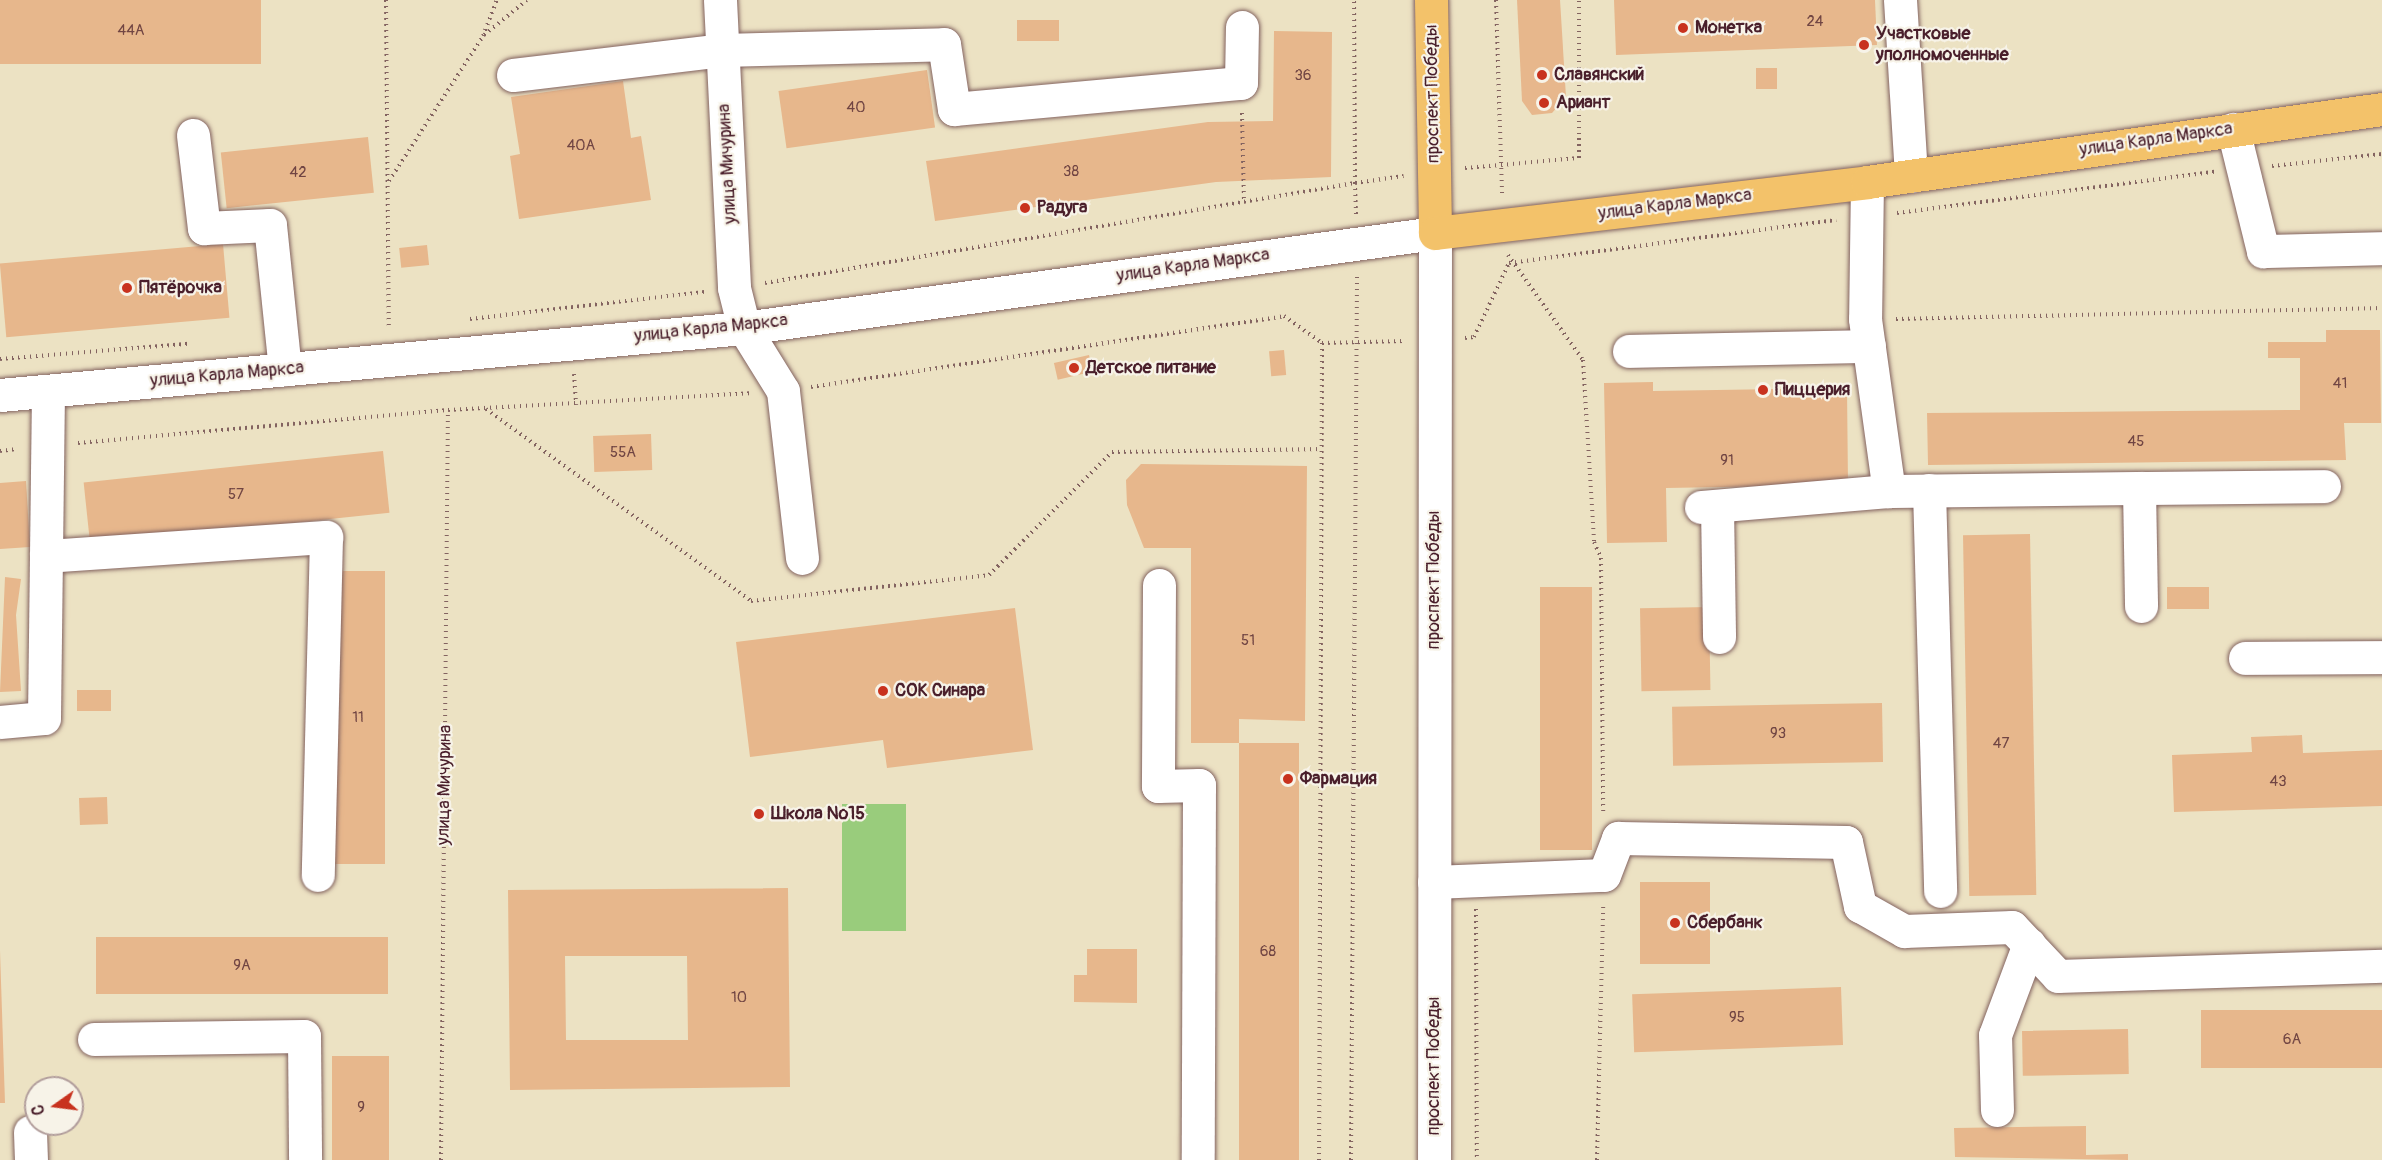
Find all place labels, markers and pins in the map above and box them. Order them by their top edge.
place label: Монетка [1695,17,1762,39]
marker: Монетка [1676,21,1690,35]
place label: Участковые уполномоченные [1876,24,2009,66]
marker: Участковые уполномоченные [1857,38,1871,52]
place label: Славянский [1554,64,1644,86]
marker: Славянский [1535,68,1549,82]
place label: Ариант [1556,92,1611,114]
marker: Ариант [1537,96,1551,110]
place label: Радуга [1037,197,1087,219]
marker: Радуга [1018,201,1032,215]
place label: Пятёрочка [139,277,222,299]
marker: Пятёрочка [120,281,134,295]
place label: Детское питание [1086,357,1216,379]
marker: Детское питание [1067,361,1081,375]
place label: Пиццерия [1775,379,1850,401]
marker: Пиццерия [1756,383,1770,397]
place label: СОК Синара [895,680,985,702]
marker: СОК Синара [876,684,890,698]
place label: Фармация [1300,768,1377,790]
marker: Фармация [1281,772,1295,786]
place label: Школа №15 [771,803,865,825]
marker: Школа №15 [752,807,766,821]
place label: Сбербанк [1687,912,1763,934]
marker: Сбербанк [1668,916,1682,930]

